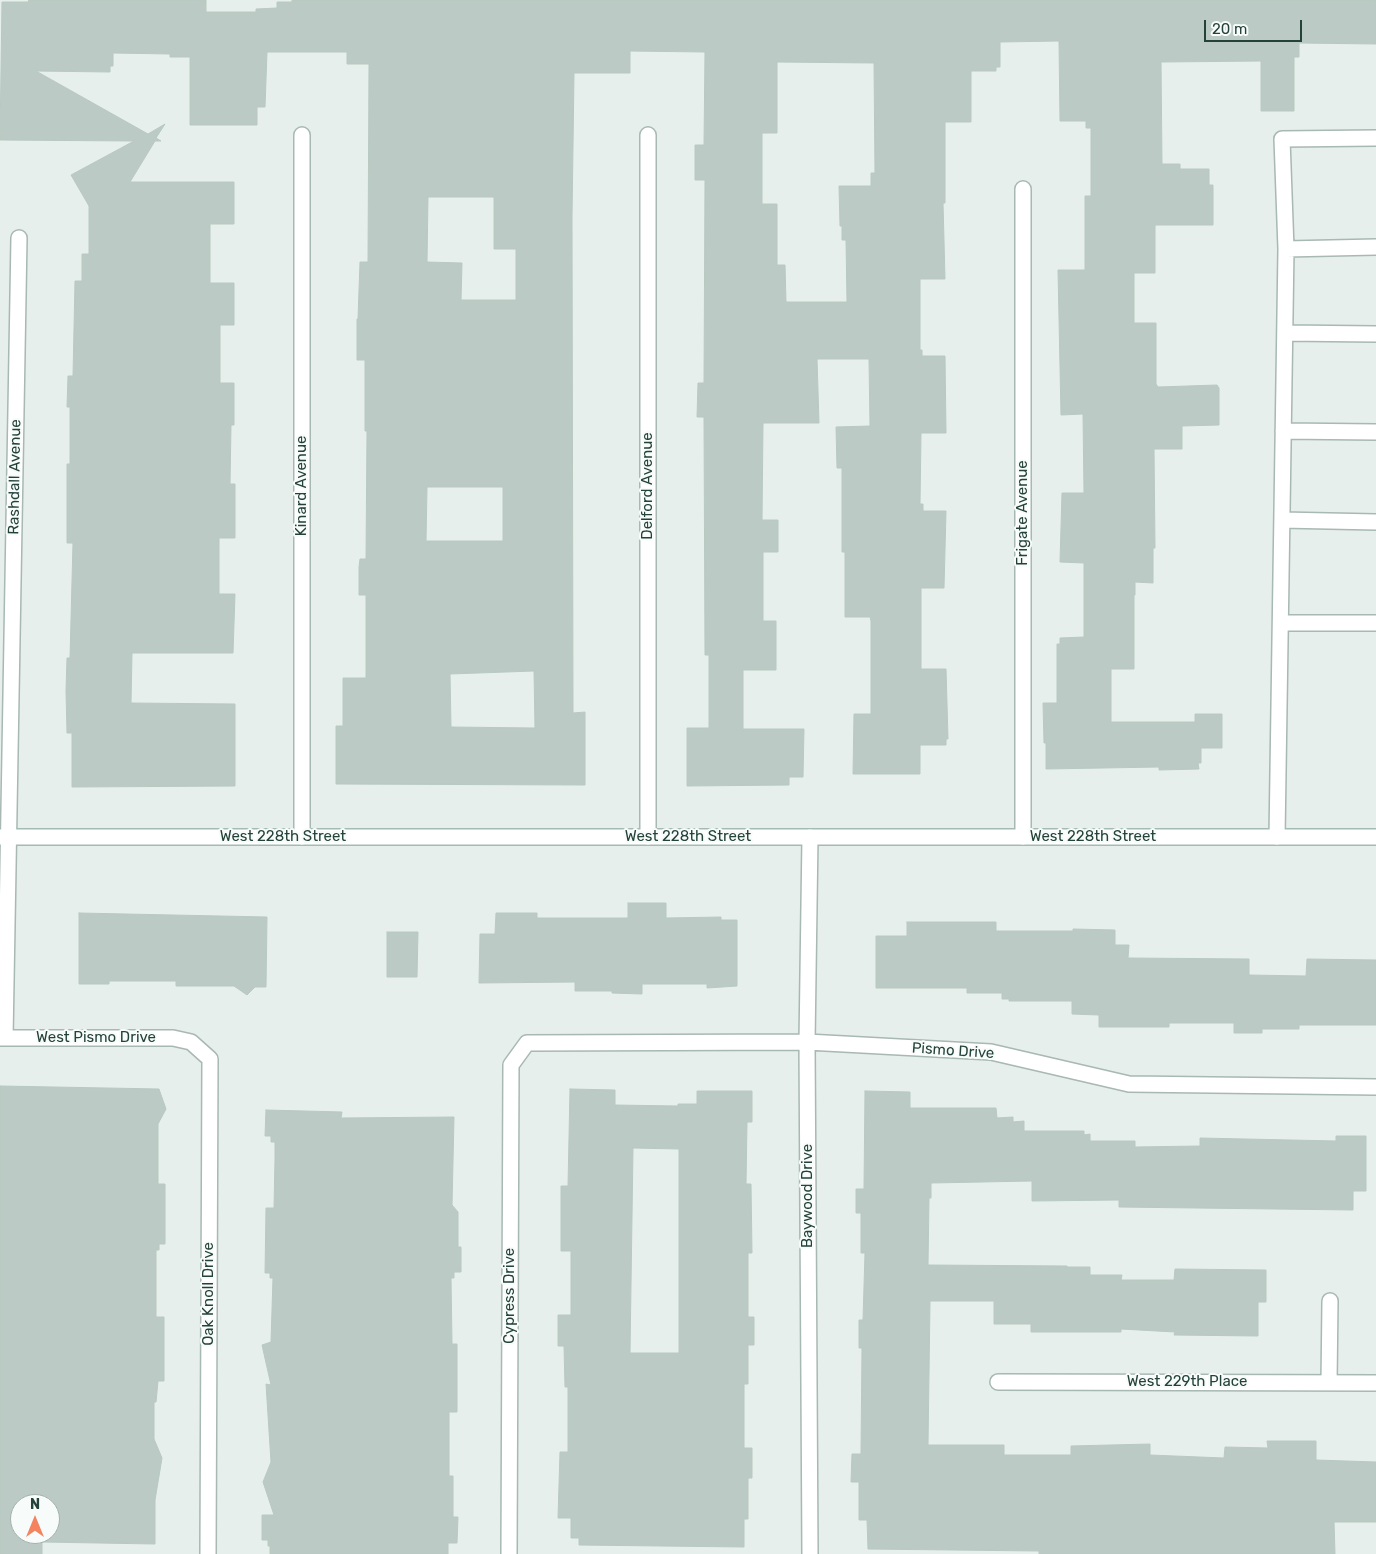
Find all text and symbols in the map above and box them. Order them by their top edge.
scale bar [1206,10,1304,42]
text: 20 m [1212,20,1247,38]
street label: Rashdall Avenue [5,419,25,535]
street label: Delford Avenue [639,432,657,540]
street label: Kinard Avenue [293,436,311,536]
street label: Frigate Avenue [1014,460,1032,566]
street label: West 228th Street [220,828,346,846]
street label: West 228th Street [625,828,751,846]
street label: West 228th Street [1030,828,1156,846]
street label: West Pismo Drive [36,1029,156,1047]
street label: Pismo Drive [911,1039,995,1063]
street label: Baywood Drive [799,1144,817,1248]
street label: Oak Knoll Drive [200,1242,218,1346]
street label: Cypress Drive [501,1248,519,1344]
street label: West 229th Place [1127,1373,1247,1391]
north arrow [10,1494,60,1544]
text: N [30,1496,40,1513]

